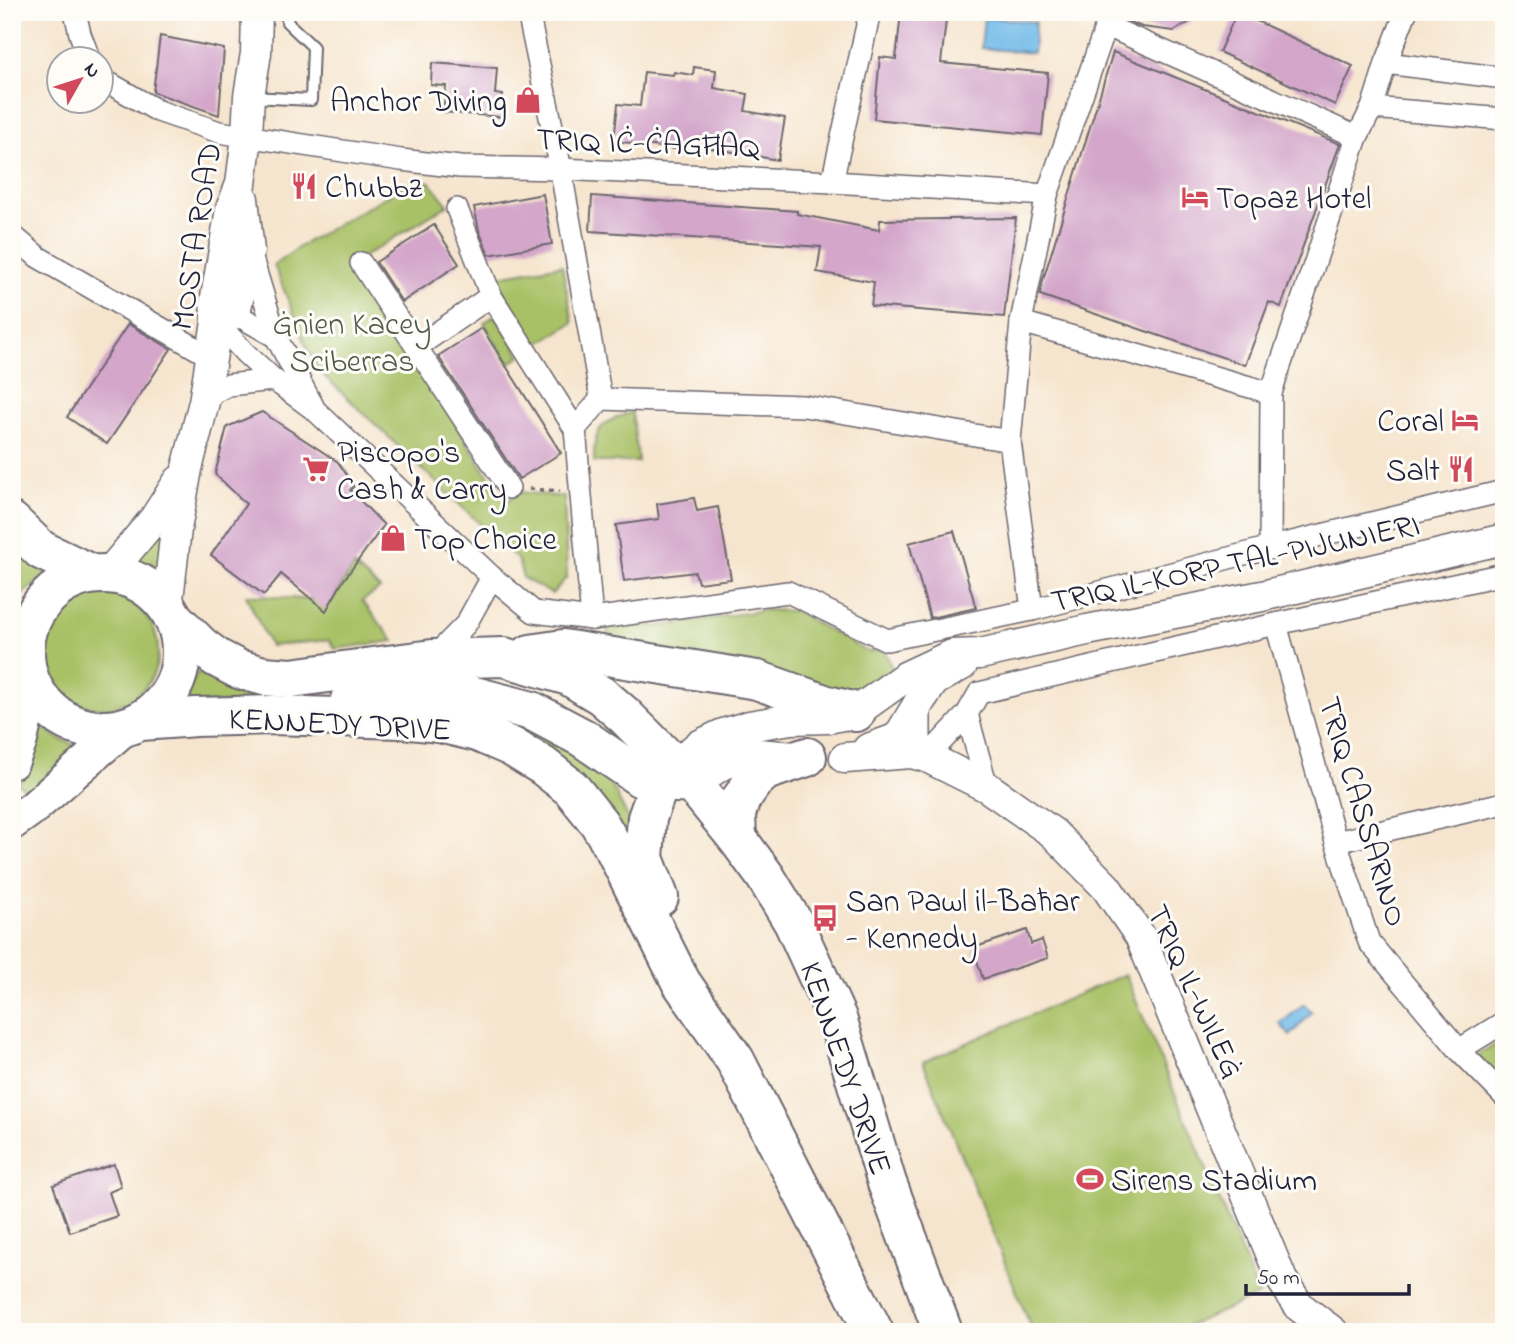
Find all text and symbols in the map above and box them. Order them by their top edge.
north arrow [46,46,116,116]
text: N [77,57,106,84]
place label: Anchor Diving [330,80,507,127]
shop icon: Anchor Diving [513,85,543,115]
street label: TRIQ IĊ-ĊAGĦAQ [535,118,761,173]
street label: MOSTA ROAD [160,139,236,334]
place label: Chubbz [325,166,423,213]
restaurant icon: Chubbz [289,171,319,201]
place label: Topaz Hotel [1216,177,1372,224]
hotel icon: Topaz Hotel [1180,182,1210,212]
park label: Ġnien Kacey Sciberras [273,303,431,387]
place label: Coral [1377,400,1444,447]
hotel icon: Coral [1450,405,1480,435]
place label: Piscopo's Cash & Carry [337,431,506,515]
place label: Salt [1386,449,1440,496]
supermarket icon: Piscopo's Cash & Carry [301,454,331,484]
restaurant icon: Salt [1446,454,1476,484]
street label: TRIQ IL-KORP TAL-PIJUNIERI [1047,503,1425,627]
place label: Top Choice [414,518,557,565]
shop icon: Top Choice [378,523,408,553]
street label: TRIQ CASSARINO [1303,691,1418,933]
street label: KENNEDY DRIVE [227,697,452,756]
place label: San Pawl il-Baħar - Kennedy [846,880,1080,964]
street label: TRIQ IL-WILEĠ [1132,898,1254,1087]
bus stop icon: San Pawl il-Baħar - Kennedy [810,903,840,933]
street label: KENNEDY DRIVE [785,956,902,1182]
place label: Sirens Stadium [1111,1159,1317,1206]
sports icon: Sirens Stadium [1075,1164,1105,1194]
scale bar [1246,1253,1409,1297]
text: 50 m [1257,1264,1300,1294]

